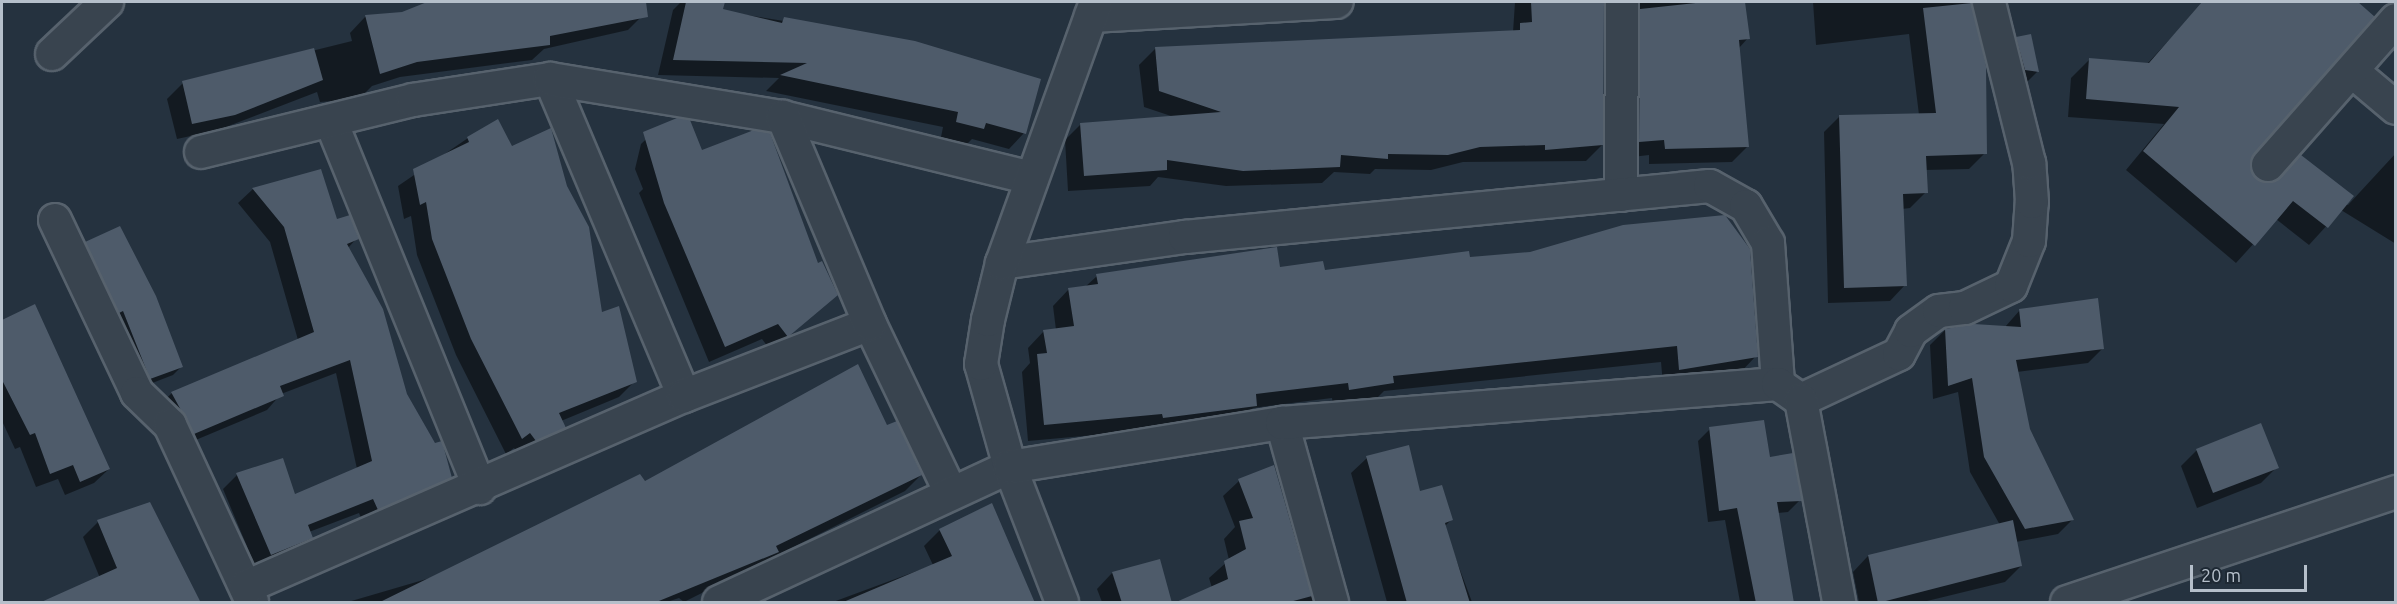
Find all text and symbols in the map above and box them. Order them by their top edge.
scale bar [2193,553,2310,591]
text: 20 m [2201,565,2241,585]

